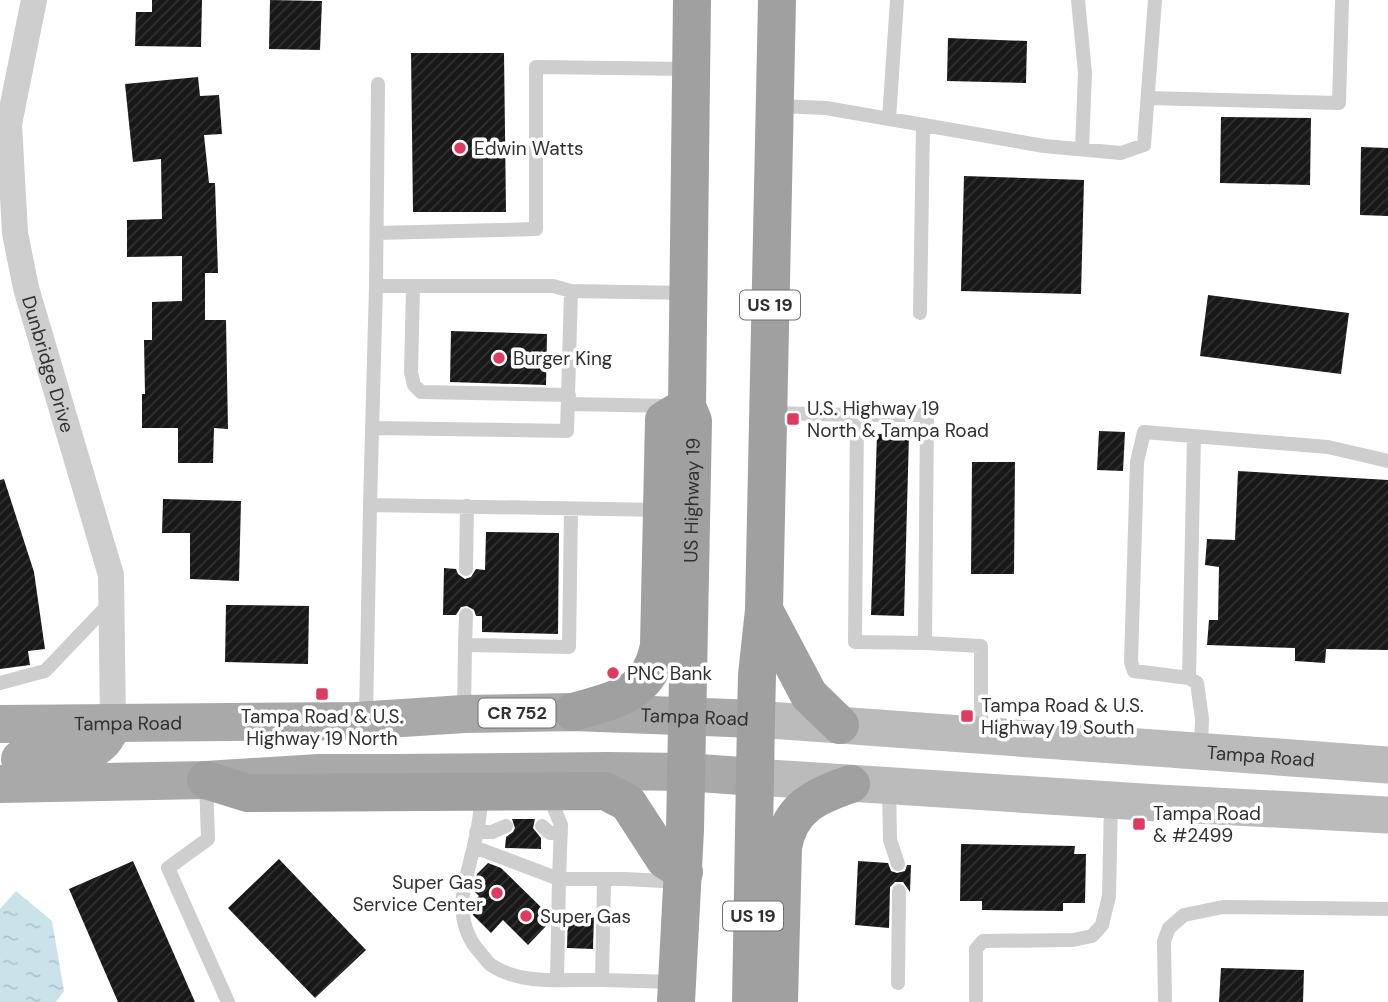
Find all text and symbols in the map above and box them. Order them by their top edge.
place label: Edwin Watts [474,136,584,161]
marker: Edwin Watts [452,140,468,156]
road number: US 19 [740,290,800,320]
street label: Dunbridge Drive [16,293,81,435]
place label: Burger King [513,346,613,371]
marker: Burger King [491,350,507,366]
place label: U.S. Highway 19 North & Tampa Road [807,396,989,443]
marker: U.S. Highway 19 North & Tampa Road [785,411,801,427]
street label: US Highway 19 [678,437,705,563]
place label: PNC Bank [627,661,713,686]
marker: PNC Bank [605,665,621,681]
marker: Tampa Road & U.S. Highway 19 North [314,686,330,702]
place label: Tampa Road & U.S. Highway 19 South [981,693,1144,740]
road number: CR 752 [478,698,556,728]
street label: Tampa Road [640,702,749,731]
place label: Tampa Road & U.S. Highway 19 North [241,704,403,751]
marker: Tampa Road & U.S. Highway 19 South [959,708,975,724]
street label: Tampa Road [74,710,182,736]
street label: Tampa Road [1206,739,1315,772]
place label: Tampa Road & #2499 [1153,801,1261,848]
marker: Tampa Road & #2499 [1131,816,1147,832]
place label: Super Gas Service Center [353,870,483,917]
marker: Super Gas Service Center [489,885,505,901]
road number: US 19 [723,902,783,931]
place label: Super Gas [540,904,631,929]
marker: Super Gas [518,908,534,924]

